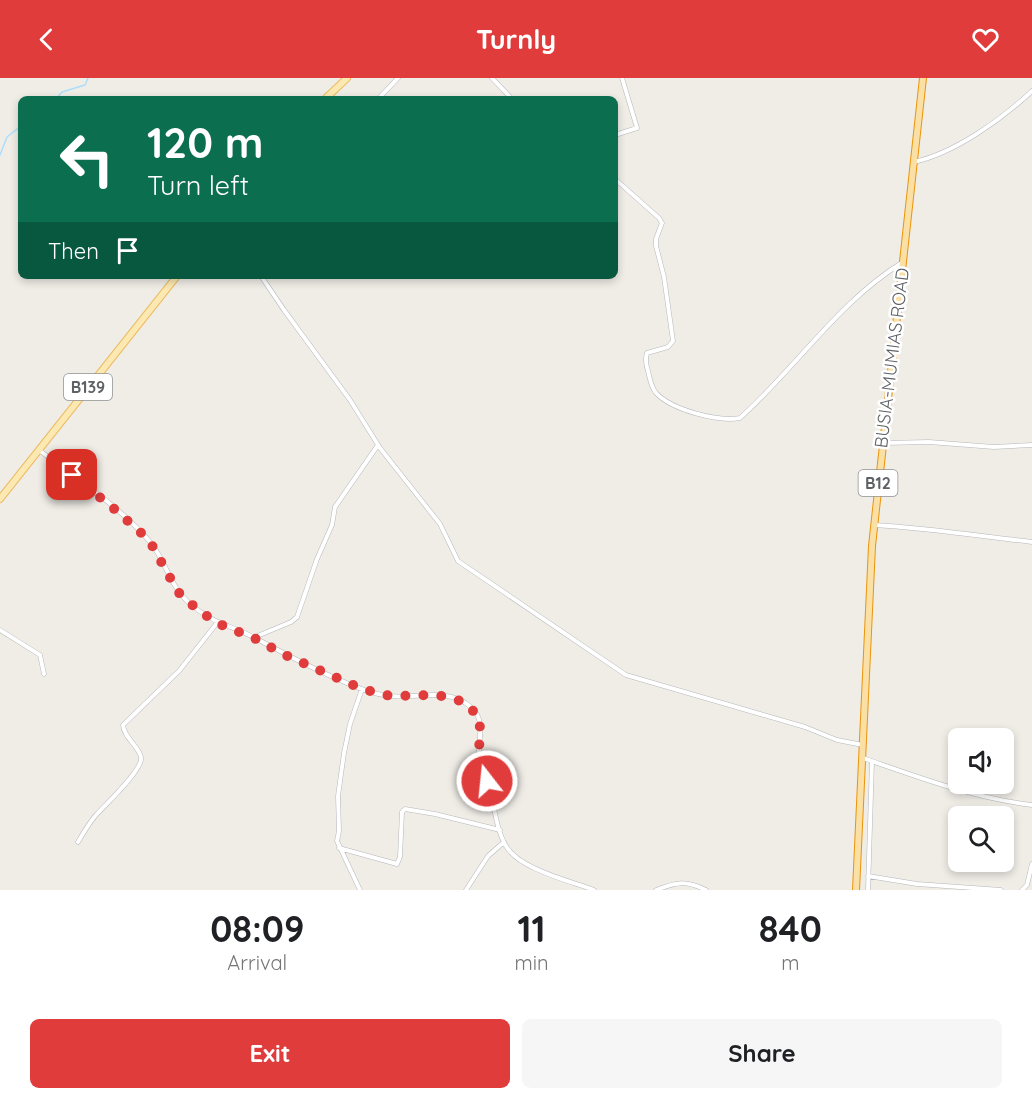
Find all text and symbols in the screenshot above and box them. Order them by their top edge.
text: Turnly [476,22,556,56]
icon: back [30,23,63,56]
icon: heart [969,23,1002,56]
text: 120 m [147,116,264,169]
icon: left [48,120,126,198]
text: Turn left [147,168,249,202]
icon: arrive [111,234,144,267]
text: Then [48,237,99,265]
street label: BUSIA-MUMIAS ROAD [869,266,914,449]
road number: B139 [64,374,112,400]
pin [46,449,97,500]
icon: arrive [55,458,88,491]
road number: B12 [858,470,898,496]
map controls [948,728,1014,872]
button: sound [948,728,1014,794]
position arrow [455,749,519,813]
button: search [948,806,1014,872]
text: 08:09 [210,906,304,951]
text: 11 [518,906,546,951]
text: 840 [759,906,822,951]
text: Arrival [227,950,287,975]
text: min [515,950,549,975]
text: m [781,950,799,975]
button: Exit [30,1019,510,1088]
button: Share [522,1019,1002,1088]

